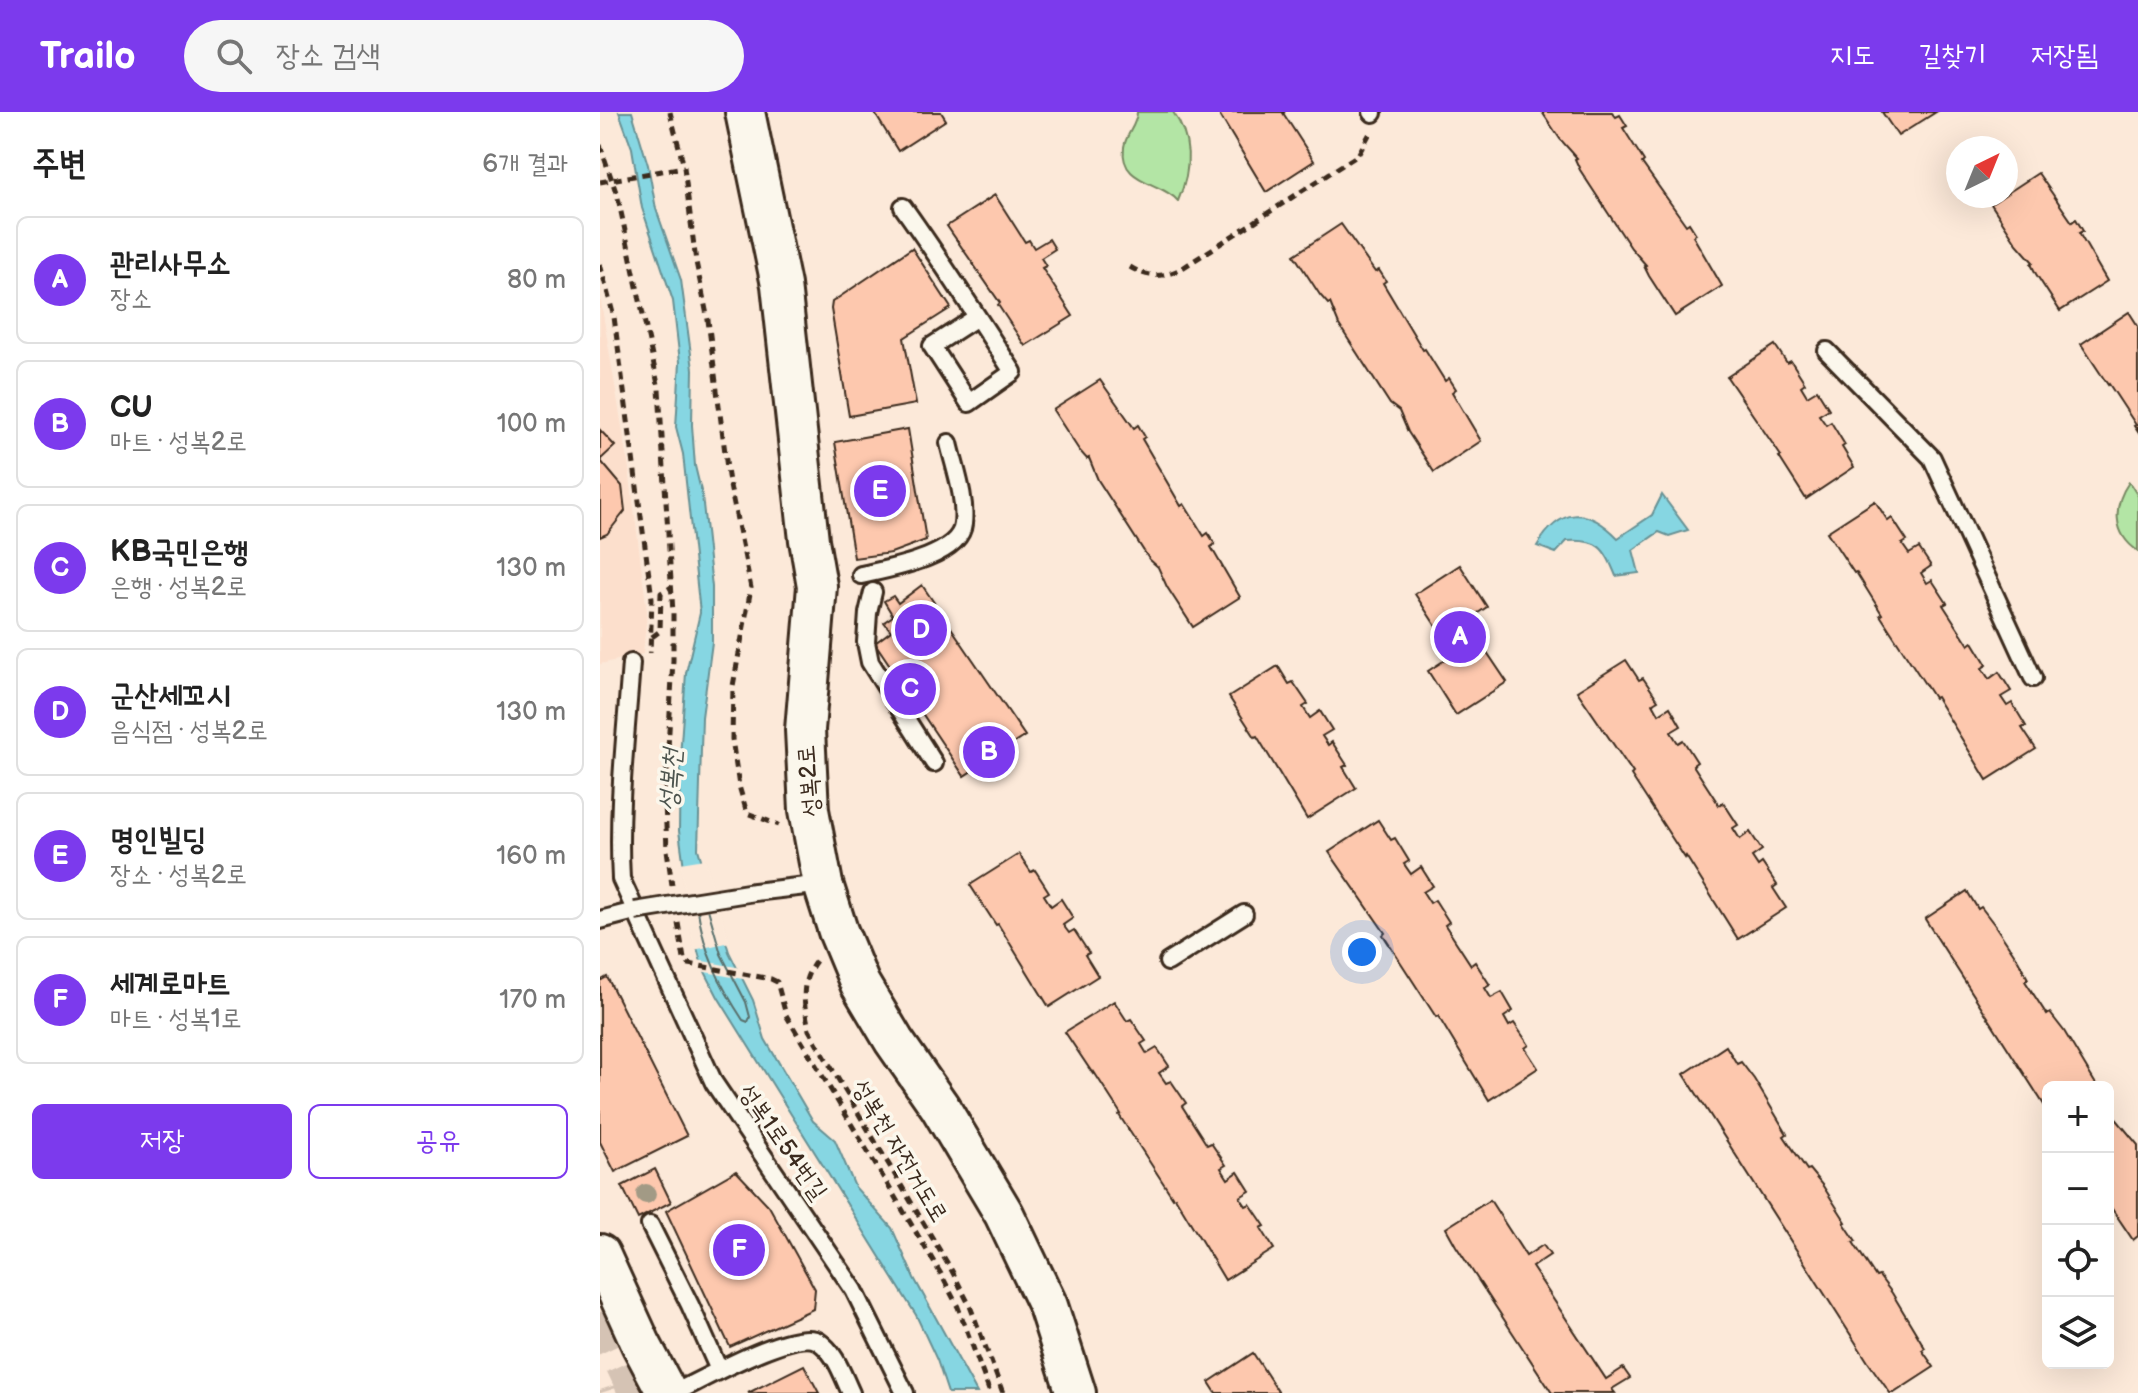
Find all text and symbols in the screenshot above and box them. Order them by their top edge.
search box [184,20,744,92]
text: Trailo [40,34,136,79]
icon: search [212,34,256,78]
text: 장소 검색 [276,38,380,74]
text: 지도 [1830,39,1875,72]
text: 길찾기 [1919,39,1986,72]
text: 저장됨 [2030,39,2098,72]
north arrow [1946,136,2018,208]
text: 주변 [32,143,87,184]
text: 6개 결과 [482,149,568,180]
text: 관리사무소 [110,246,231,282]
text: A [52,265,68,296]
text: 80 m [507,265,566,296]
text: 장소 [110,284,152,315]
text: CU [110,390,153,426]
text: B [51,409,69,440]
text: 100 m [497,409,566,440]
text: 마트 · 성복2로 [110,427,247,458]
pin: E [854,461,906,521]
text: KB국민은행 [110,534,248,570]
text: C [51,553,69,584]
text: 130 m [496,553,566,584]
text: 은행 · 성복2로 [110,572,247,603]
pin: D [895,600,947,660]
pin: A [1434,607,1486,667]
pin: C [884,659,936,719]
text: 군산세꼬시 [110,678,231,714]
text: D [51,697,69,728]
text: 130 m [496,697,566,728]
text: 음식점 · 성복2로 [110,716,268,747]
pin: B [963,722,1015,782]
street label: 성복2로 [791,744,827,818]
water label: 성복천 [653,745,689,812]
text: 명인빌딩 [110,822,207,858]
text: E [52,841,68,872]
text: 160 m [496,841,566,872]
text: 장소 · 성복2로 [110,860,247,891]
your location [1342,932,1382,972]
text: 세계로마트 [110,966,231,1002]
text: F [52,985,68,1016]
text: 170 m [499,985,566,1016]
text: 마트 · 성복1로 [110,1004,242,1035]
street label: 성복천 자전거도로 [846,1075,954,1227]
street label: 성복1로54번길 [733,1079,833,1205]
map controls [2042,1081,2114,1369]
button: + [2042,1081,2114,1153]
button: 저장 [32,1104,292,1179]
button: 공유 [308,1104,568,1179]
button: − [2042,1153,2114,1225]
pin: F [713,1220,765,1280]
button: locate [2042,1225,2114,1297]
button: layers [2042,1297,2114,1369]

